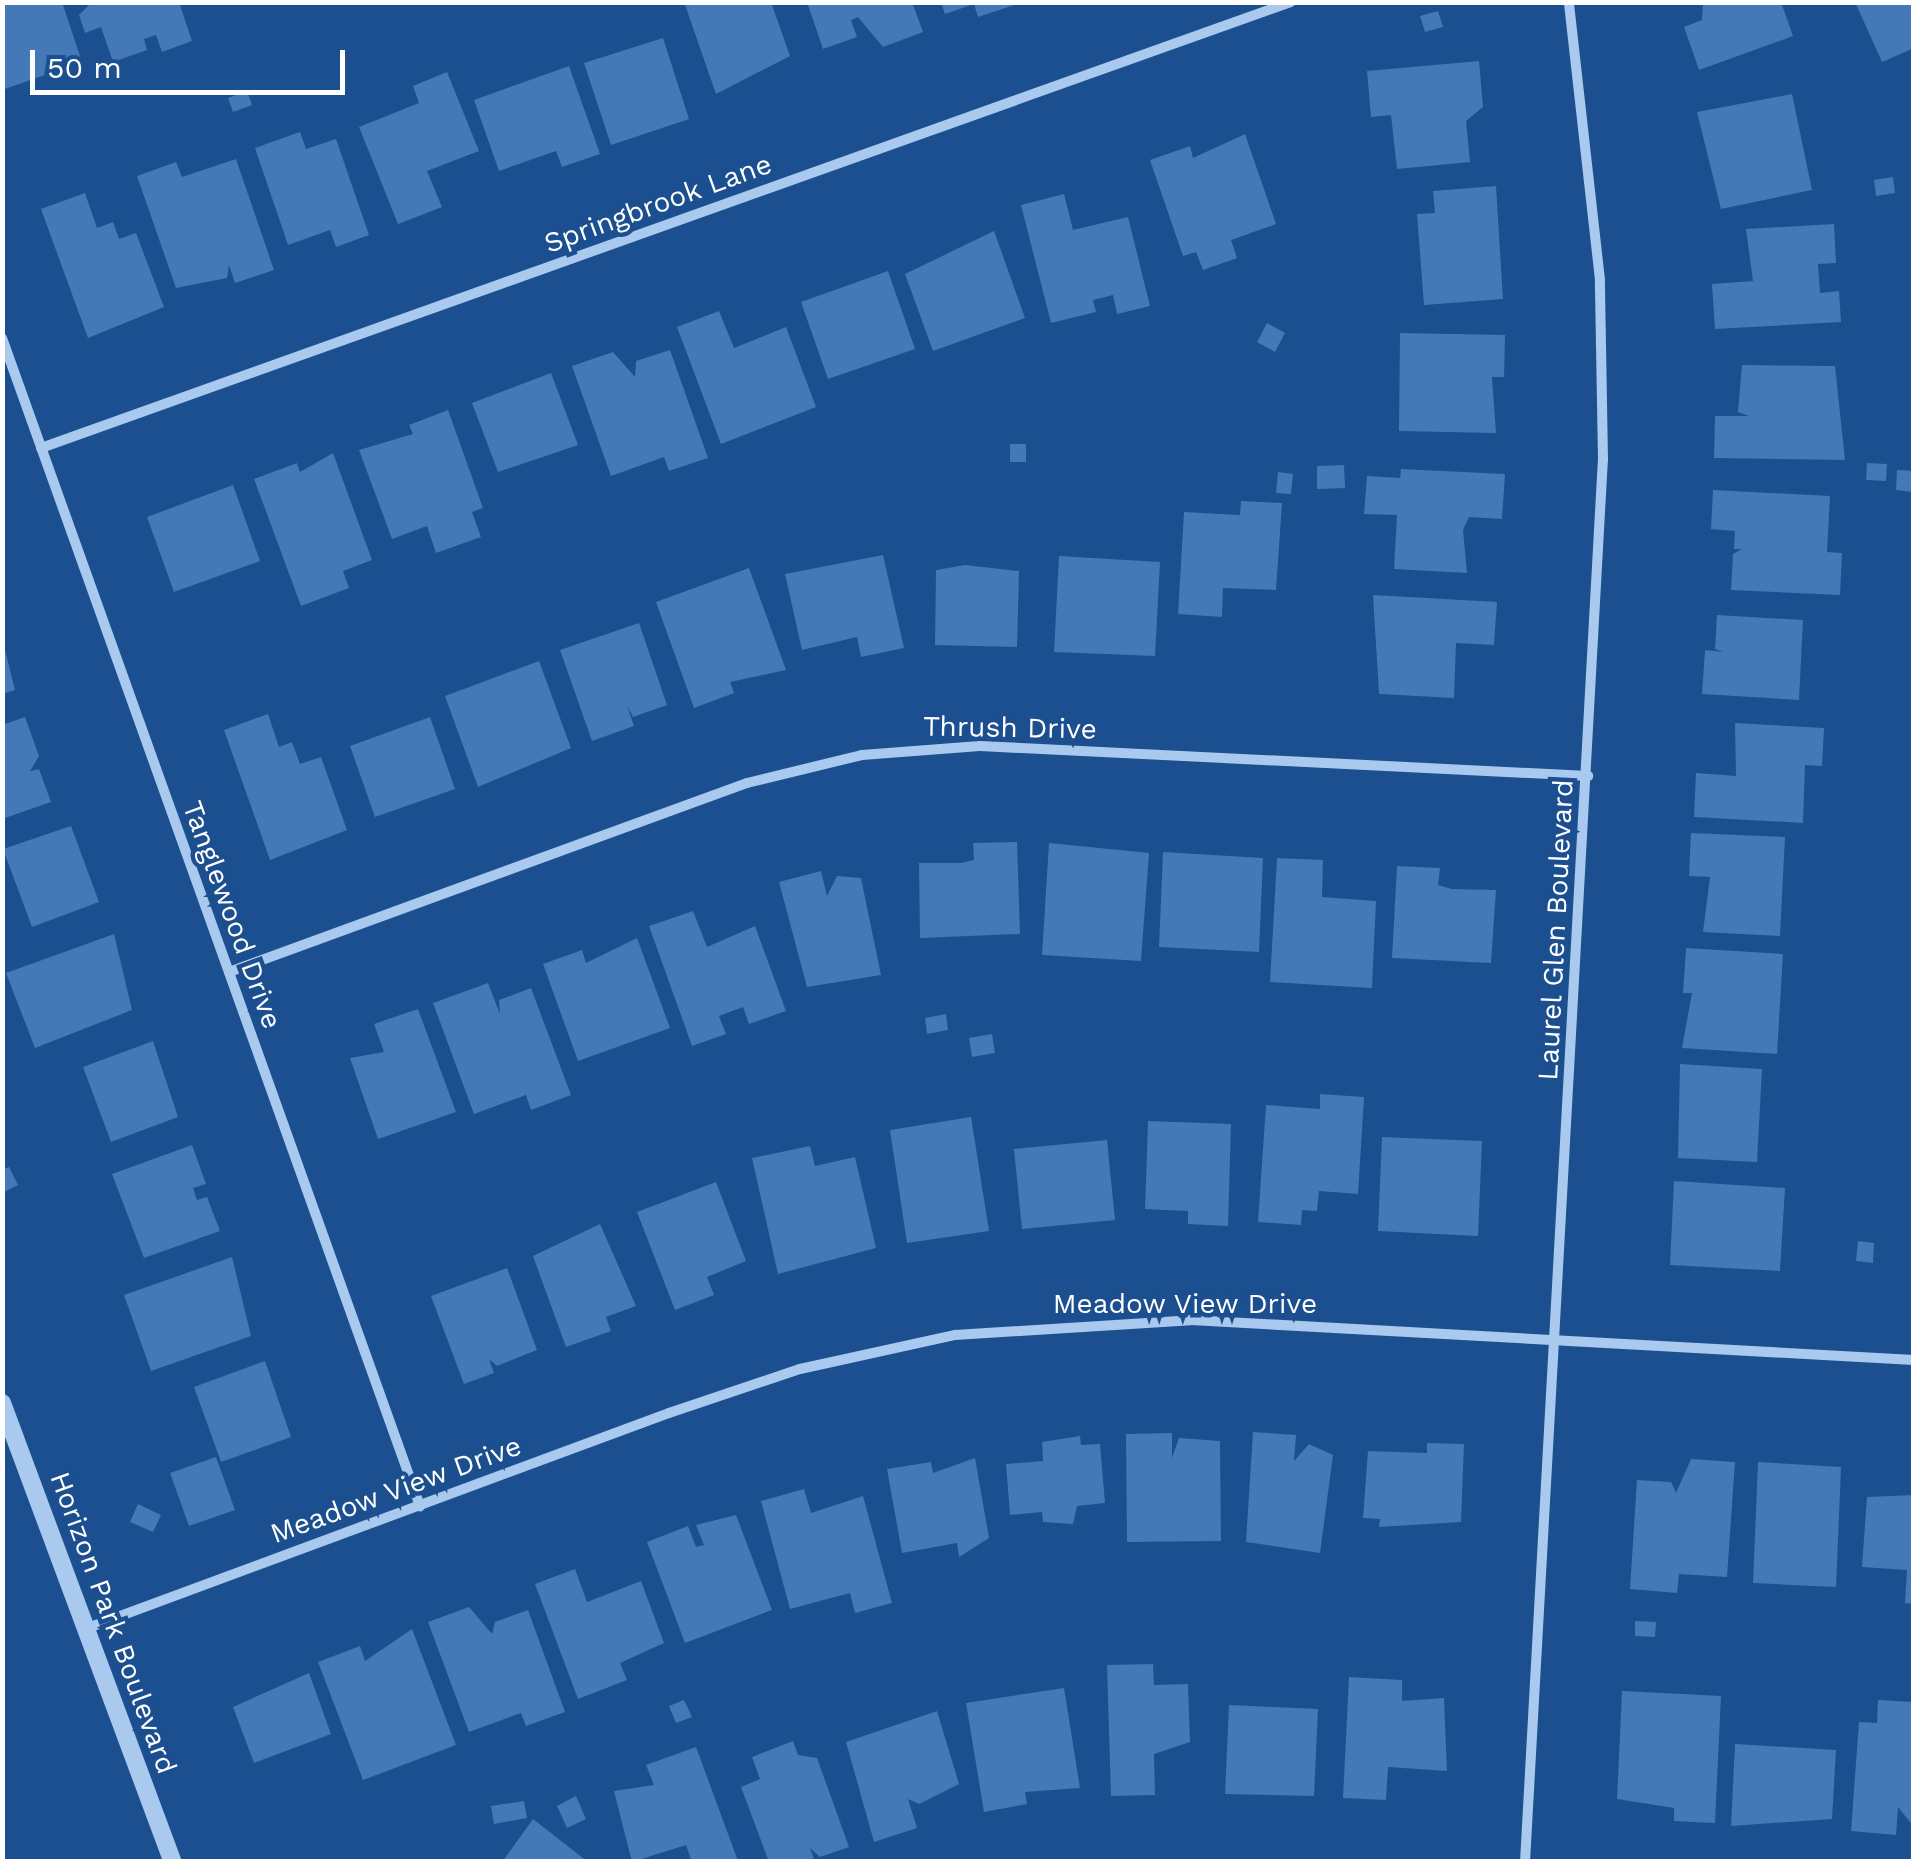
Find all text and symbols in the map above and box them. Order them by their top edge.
scale bar [35,30,350,92]
text: 50 m [47,50,122,85]
street label: Springbrook Lane [539,147,777,261]
street label: Thrush Drive [923,710,1097,746]
street label: Laurel Glen Boulevard [1531,778,1581,1082]
street label: Tanglewood Drive [175,797,289,1033]
street label: Meadow View Drive [1052,1287,1318,1321]
street label: Meadow View Drive [265,1429,527,1551]
street label: Horizon Park Boulevard [43,1467,183,1779]

